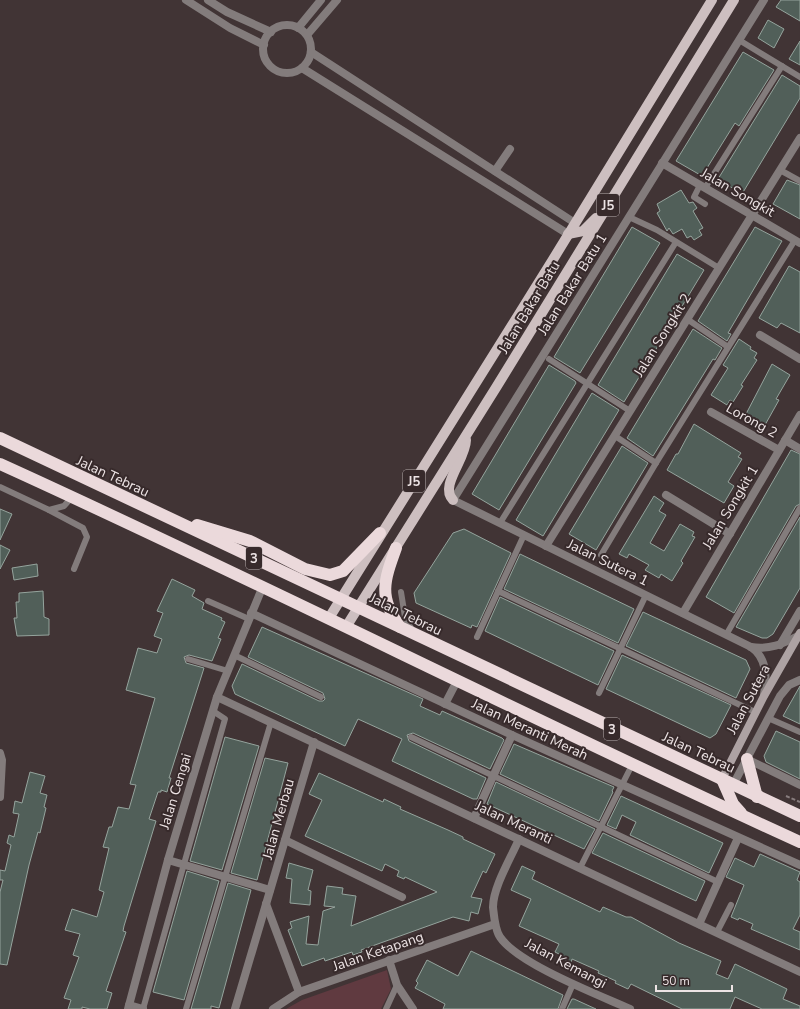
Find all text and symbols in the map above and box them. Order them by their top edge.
street label: Jalan Songkit [696,163,778,221]
road number: J5 [597,194,619,216]
street label: Jalan Bakar Batu 1 [533,230,611,340]
street label: Jalan Bakar Batu [494,258,564,358]
street label: Jalan Songkit 2 [629,290,696,381]
street label: Lorong 2 [723,399,781,442]
street label: Jalan Tebrau [72,451,152,502]
street label: Jalan Songkit 1 [697,462,763,554]
road number: J5 [403,470,425,492]
street label: Jalan Sutera 1 [563,534,652,590]
road number: 3 [246,547,262,569]
street label: Jalan Tebrau [366,588,445,640]
street label: Jalan Sutera [722,661,775,738]
street label: Jalan Meranti Merah [468,694,591,765]
road number: 3 [604,718,620,740]
street label: Jalan Tebrau [658,727,738,778]
street label: Jalan Cengai [155,751,196,832]
street label: Jalan Merbau [258,777,299,863]
street label: Jalan Meranti [471,796,555,849]
street label: Jalan Ketapang [329,927,426,976]
street label: Jalan Kemangi [521,933,610,993]
scale bar [656,967,732,993]
text: 50 m [662,973,690,989]

